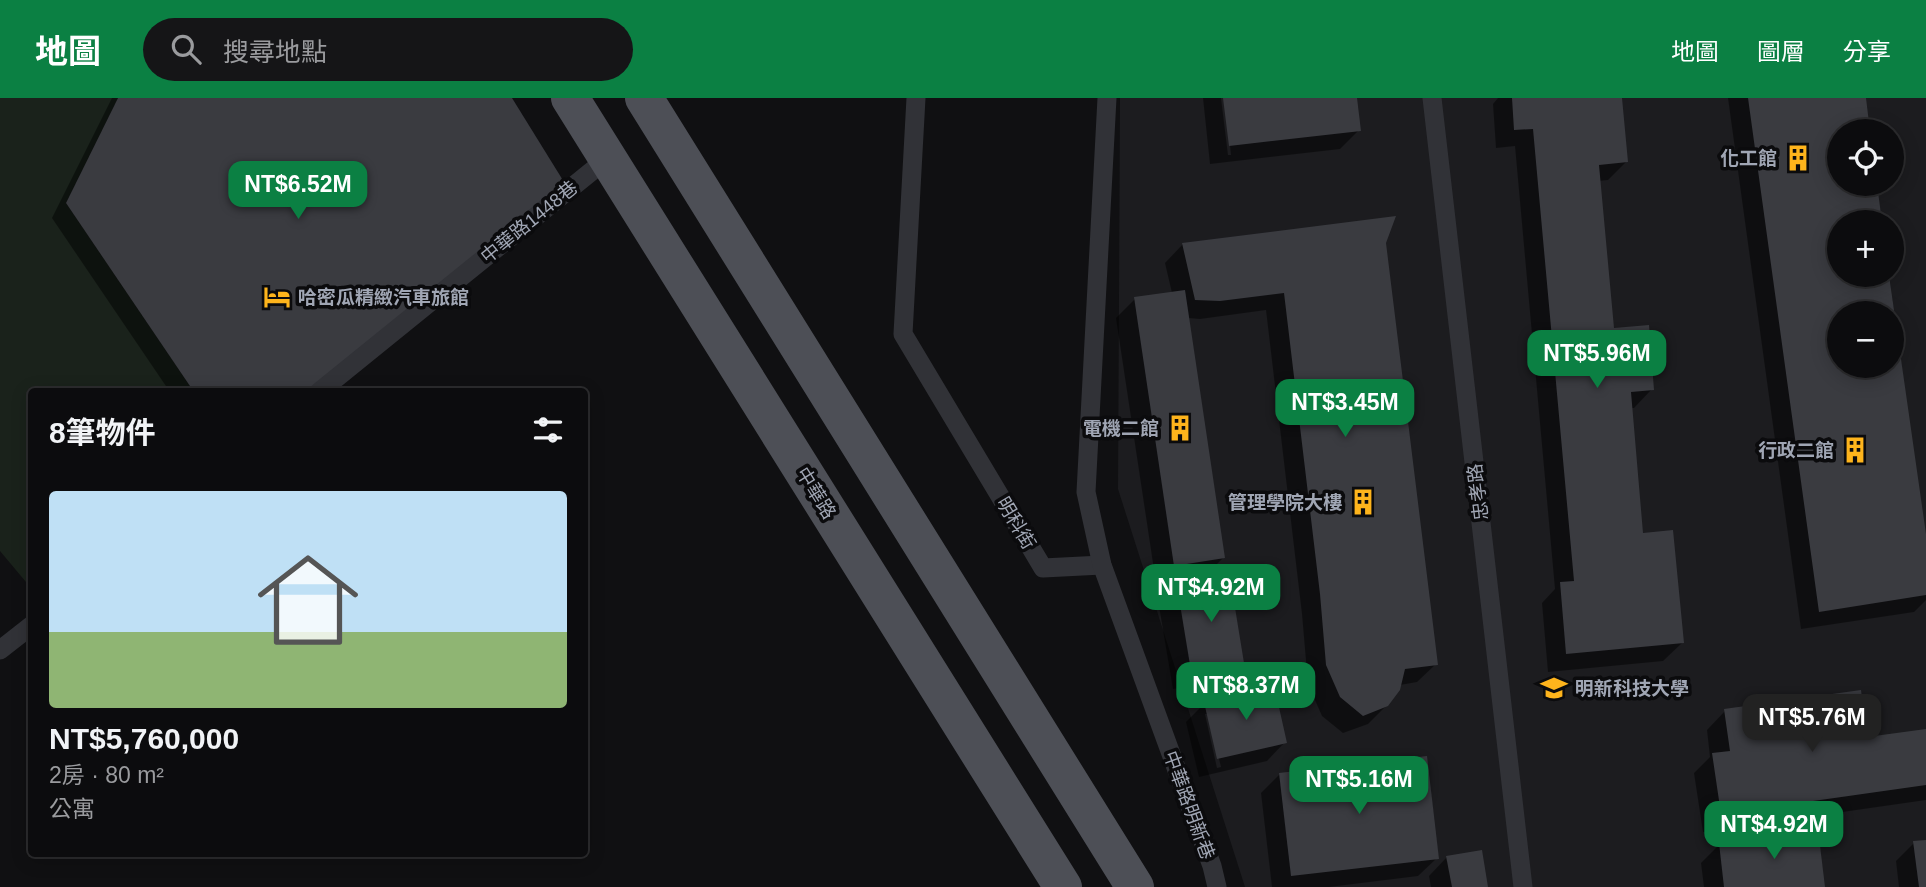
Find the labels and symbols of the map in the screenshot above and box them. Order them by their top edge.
building icon: 化工館 [1783,143,1813,173]
place label: 化工館 [1720,148,1777,169]
pin: NT$6.52M [226,162,370,221]
street label: 中華路1448巷 [476,177,582,267]
hotel icon: 哈密瓜精緻汽車旅館 [262,282,292,312]
place label: 哈密瓜精緻汽車旅館 [298,287,469,308]
pin: NT$5.96M [1525,330,1669,390]
pin: NT$3.45M [1273,380,1417,439]
building icon: 電機二館 [1165,413,1195,443]
place label: 電機二館 [1083,418,1159,439]
building icon: 行政二館 [1840,435,1870,465]
place label: 行政二館 [1758,440,1834,461]
street label: 忠孝路 [1464,462,1492,522]
street label: 中華路 [792,463,840,523]
building icon: 管理學院大樓 [1348,487,1378,517]
place label: 管理學院大樓 [1228,492,1342,513]
street label: 明科街 [992,493,1040,553]
pin: NT$4.92M [1139,564,1283,624]
pin: NT$8.37M [1174,662,1318,722]
school or university icon: 明新科技大學 [1539,673,1569,703]
place label: 明新科技大學 [1575,678,1689,699]
pin: NT$5.76M [1740,694,1884,754]
street label: 中華路明新巷 [1160,748,1218,862]
pin: NT$5.16M [1287,756,1431,816]
pin: NT$4.92M [1702,802,1846,861]

